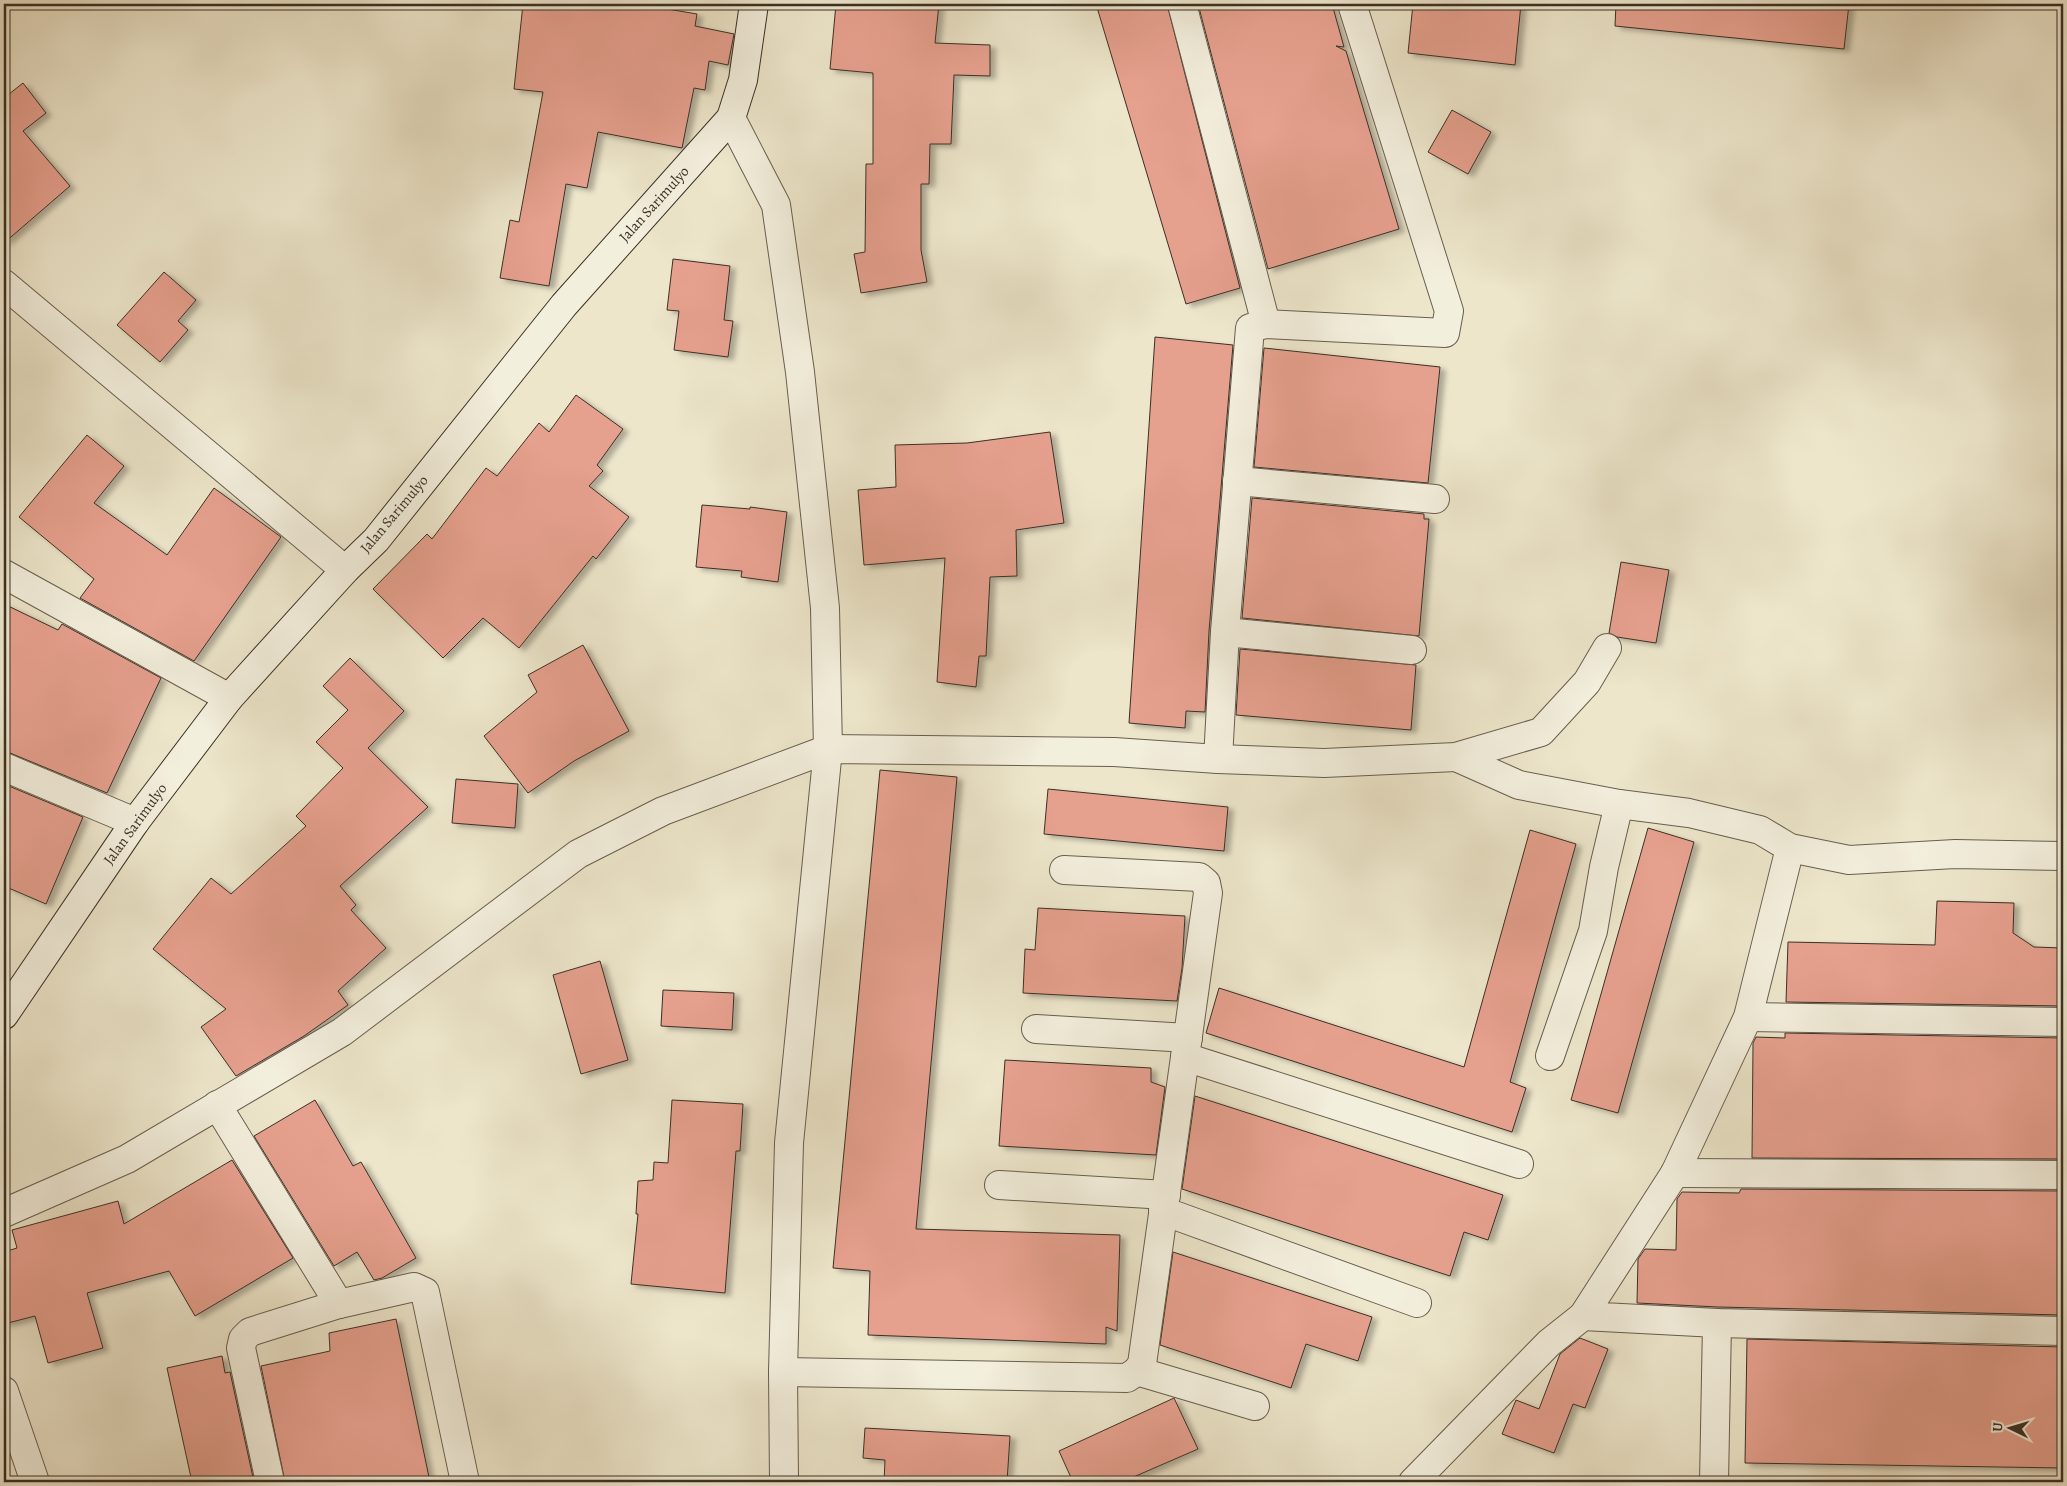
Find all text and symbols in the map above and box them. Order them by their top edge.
street label: Jalan Sarimulyo [614,162,694,246]
street label: Jalan Sarimulyo [355,471,433,557]
street label: Jalan Sarimulyo [99,779,171,869]
north arrow [1984,1404,2034,1454]
text: U [1988,1421,2007,1432]

